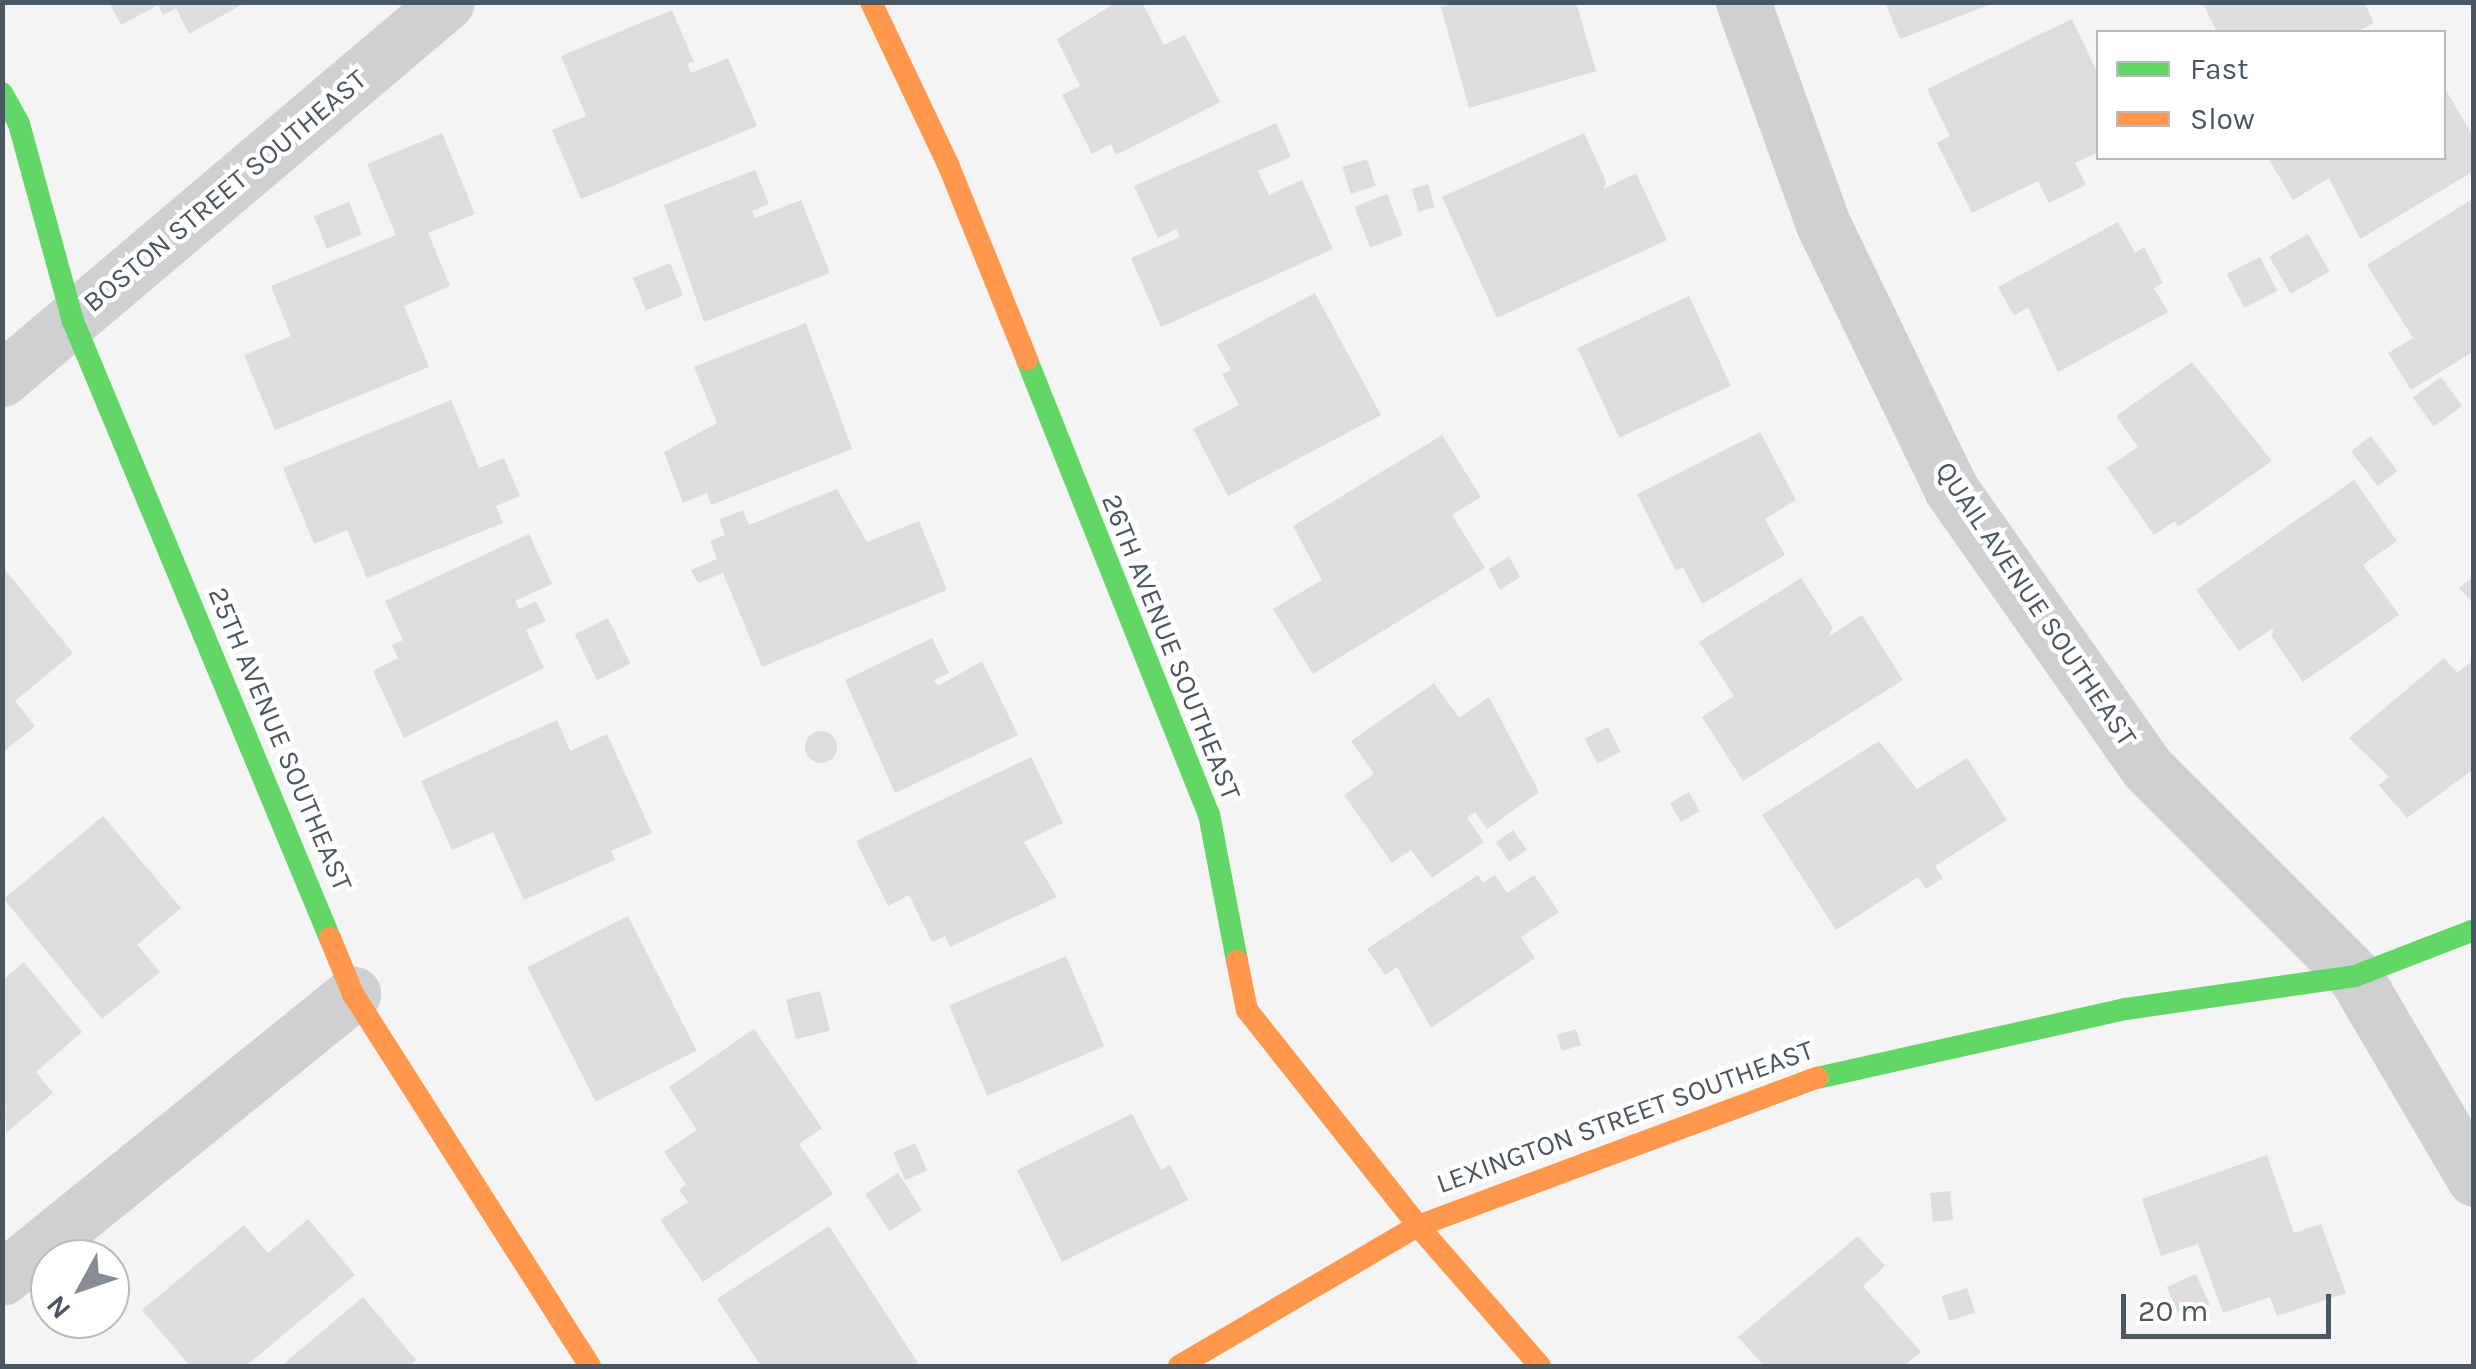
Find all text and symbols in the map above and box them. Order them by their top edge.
legend [2096,30,2446,160]
text: Fast [2190,51,2249,87]
street label: BOSTON STREET SOUTHEAST [77,63,373,319]
text: Slow [2190,101,2255,137]
street label: QUAIL AVENUE SOUTHEAST [1928,456,2144,752]
street label: 26TH AVENUE SOUTHEAST [1094,489,1248,805]
street label: 25TH AVENUE SOUTHEAST [201,582,359,896]
street label: LEXINGTON STREET SOUTHEAST [1432,1033,1818,1201]
north arrow [30,1239,130,1339]
scale bar [2126,1274,2336,1336]
text: N [39,1289,77,1326]
text: 20 m [2138,1293,2208,1329]

